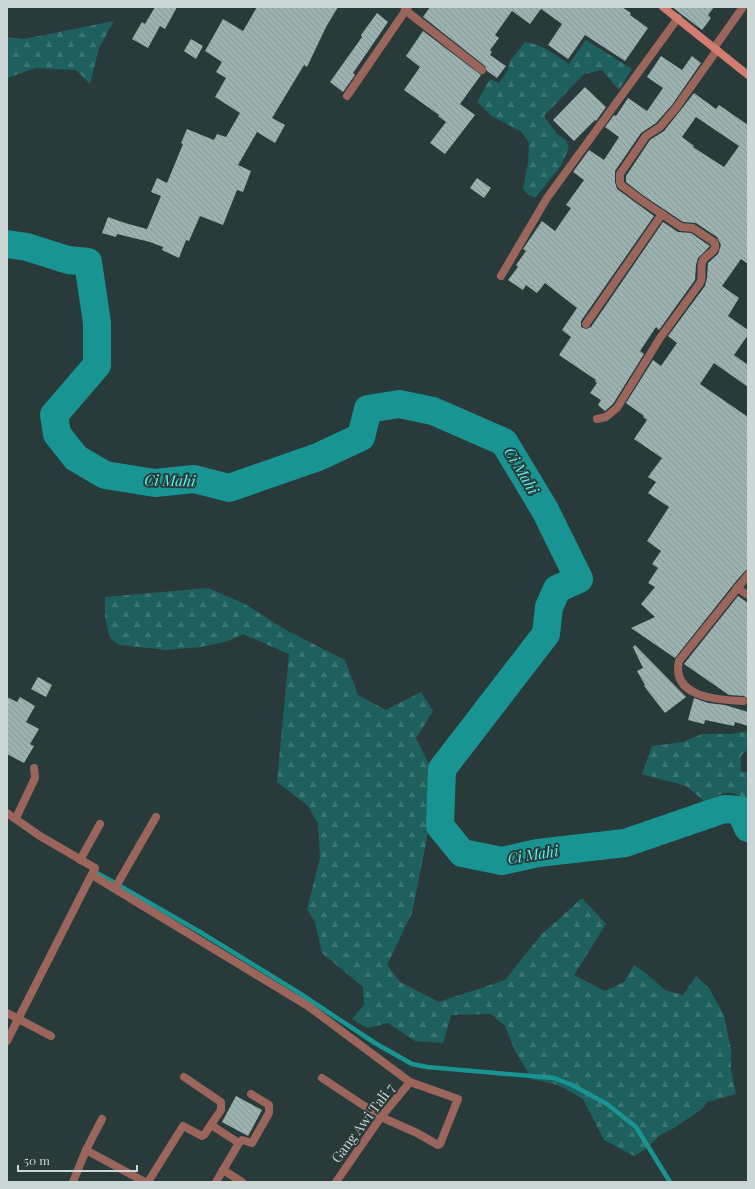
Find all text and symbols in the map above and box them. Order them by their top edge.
water label: Ci Mahi [500,443,544,498]
water label: Ci Mahi [144,470,196,490]
water label: Ci Mahi [506,840,560,868]
street label: Gang Awi Tali 7 [326,1079,399,1166]
scale bar [18,1147,137,1173]
text: 50 m [24,1152,50,1168]

